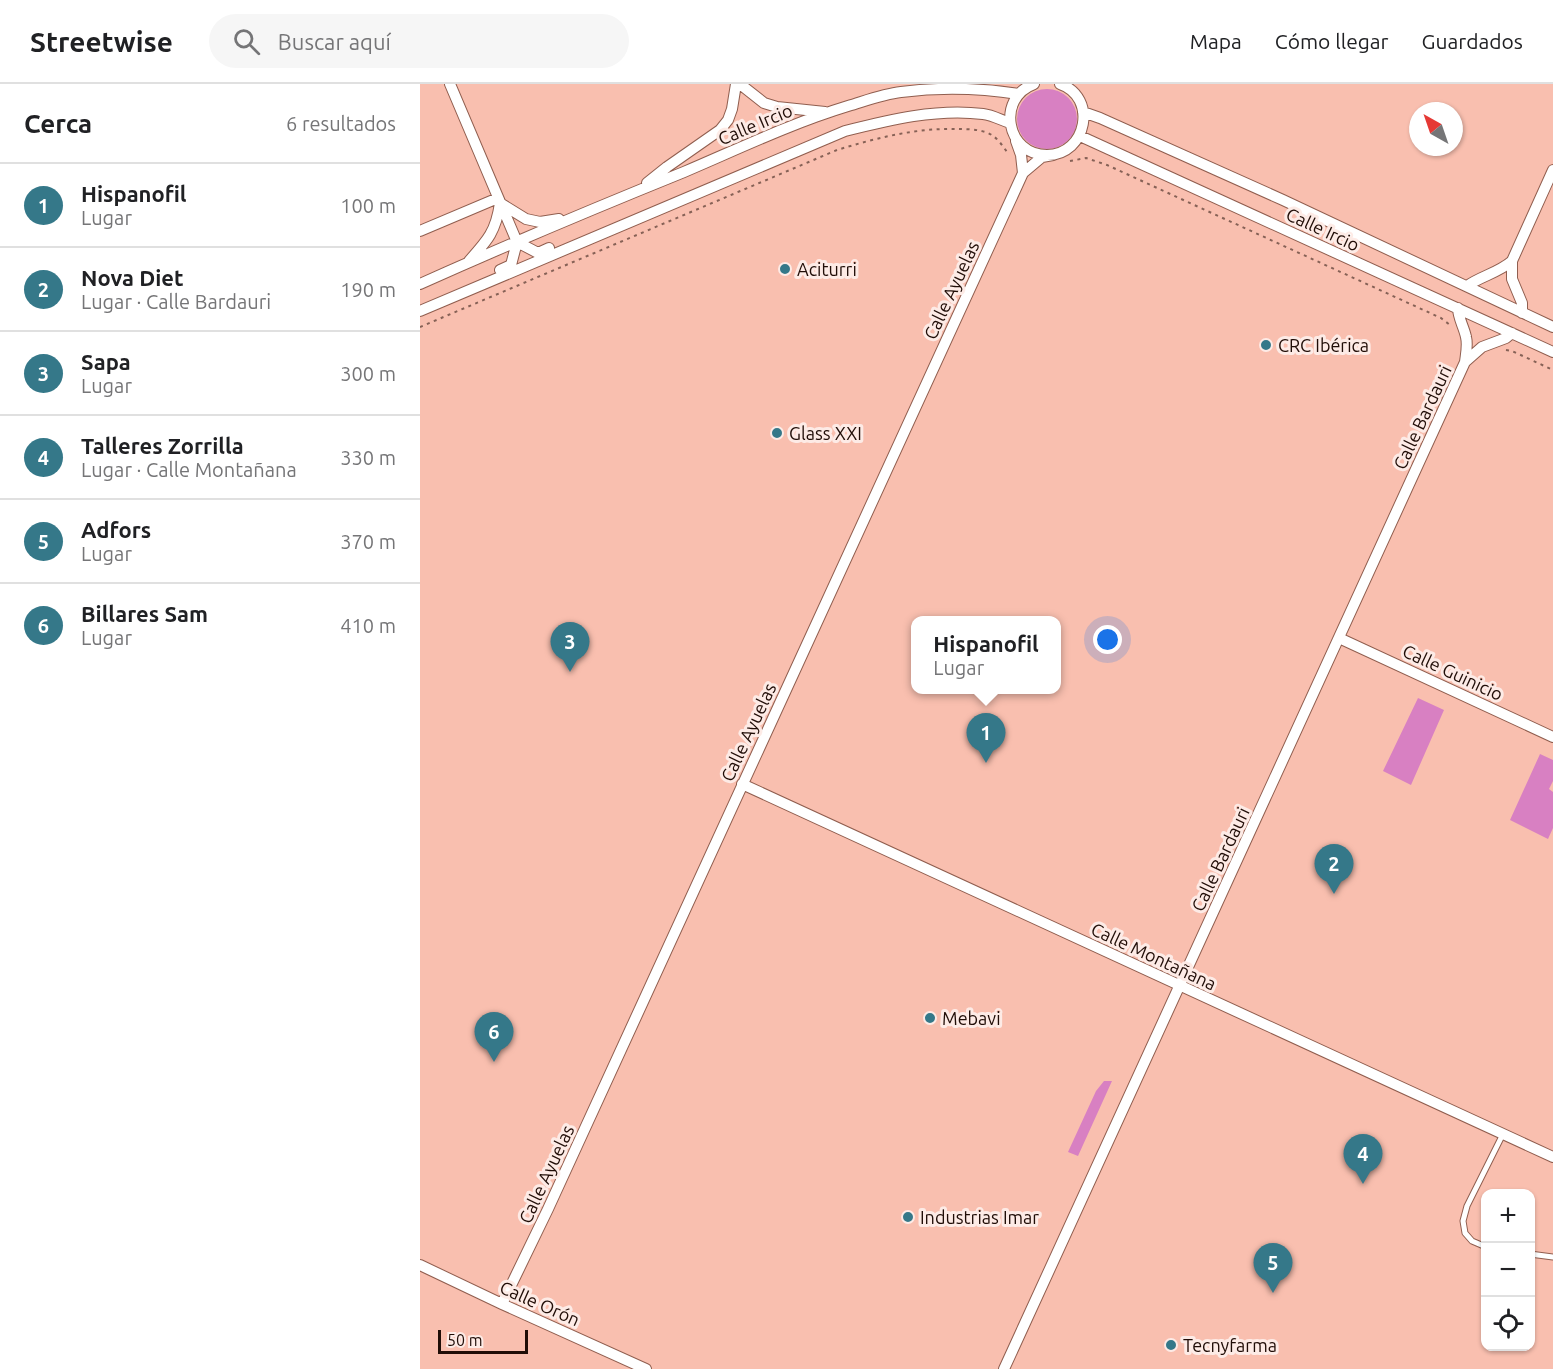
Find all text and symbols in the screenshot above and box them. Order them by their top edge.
search box [209,14,629,68]
icon: search [230,25,263,58]
text: Streetwise [30,26,173,57]
text: Buscar aquí [278,29,391,54]
text: Mapa [1190,29,1242,53]
text: Cómo llegar [1275,29,1389,53]
text: Guardados [1422,29,1523,53]
street label: Calle Ircio [715,99,795,149]
north arrow [1409,102,1463,156]
text: Cerca [24,109,92,138]
text: 6 resultados [286,112,396,135]
text: Hispanofil [81,181,186,206]
text: 1 [38,194,49,217]
text: 100 m [340,194,396,217]
street label: Calle Ircio [1283,203,1363,255]
text: Lugar [81,206,132,229]
street label: Calle Ayuelas [920,238,983,342]
place label: Aciturri [797,259,857,279]
marker: Aciturri [778,262,792,276]
text: Nova Diet [81,265,183,290]
text: 2 [38,278,49,301]
text: 190 m [340,278,396,301]
text: Lugar · Calle Bardauri [81,290,271,313]
place label: CRC Ibérica [1278,335,1369,355]
marker: CRC Ibérica [1259,338,1273,352]
text: Sapa [81,349,131,374]
text: 3 [38,362,49,385]
text: 300 m [340,362,396,385]
street label: Calle Bardauri [1389,362,1455,472]
text: Lugar [81,374,132,397]
place label: Glass XXI [789,423,862,443]
marker: Glass XXI [770,426,784,440]
text: Talleres Zorrilla [81,433,244,458]
text: 4 [38,446,49,469]
text: 330 m [340,446,396,469]
text: Lugar · Calle Montañana [81,458,297,481]
text: Adfors [81,517,151,542]
text: 5 [38,530,49,553]
text: 370 m [340,530,396,553]
text: Lugar [81,542,132,565]
text: Billares Sam [81,601,208,626]
text: 6 [38,614,49,637]
text: 410 m [340,614,396,637]
popup [911,616,1061,694]
pin: 3 [550,622,590,672]
your location [1093,625,1122,654]
text: Lugar [81,626,132,649]
text: Hispanofil [933,631,1039,656]
street label: Calle Guinicio [1400,640,1506,704]
text: Lugar [933,656,984,679]
street label: Calle Ayuelas [717,680,780,784]
pin: 1 [966,714,1006,763]
street label: Calle Bardauri [1187,804,1253,914]
pin: 2 [1314,844,1354,894]
street label: Calle Montañana [1088,918,1220,994]
place label: Mebavi [942,1008,1001,1028]
marker: Mebavi [923,1011,937,1025]
pin: 6 [474,1012,514,1062]
street label: Calle Ayuelas [515,1122,578,1226]
pin: 4 [1344,1134,1382,1184]
map controls [1481,1189,1535,1351]
button: + [1481,1189,1535,1243]
place label: Industrias Imar [920,1207,1039,1227]
marker: Industrias Imar [901,1210,915,1224]
button: − [1481,1243,1535,1297]
pin: 5 [1254,1244,1292,1293]
street label: Calle Orón [497,1277,583,1329]
button: locate [1481,1297,1535,1351]
scale bar [438,1327,528,1354]
text: 50 m [447,1331,483,1349]
place label: Tecnyfarma [1183,1335,1277,1355]
marker: Tecnyfarma [1164,1338,1178,1352]

